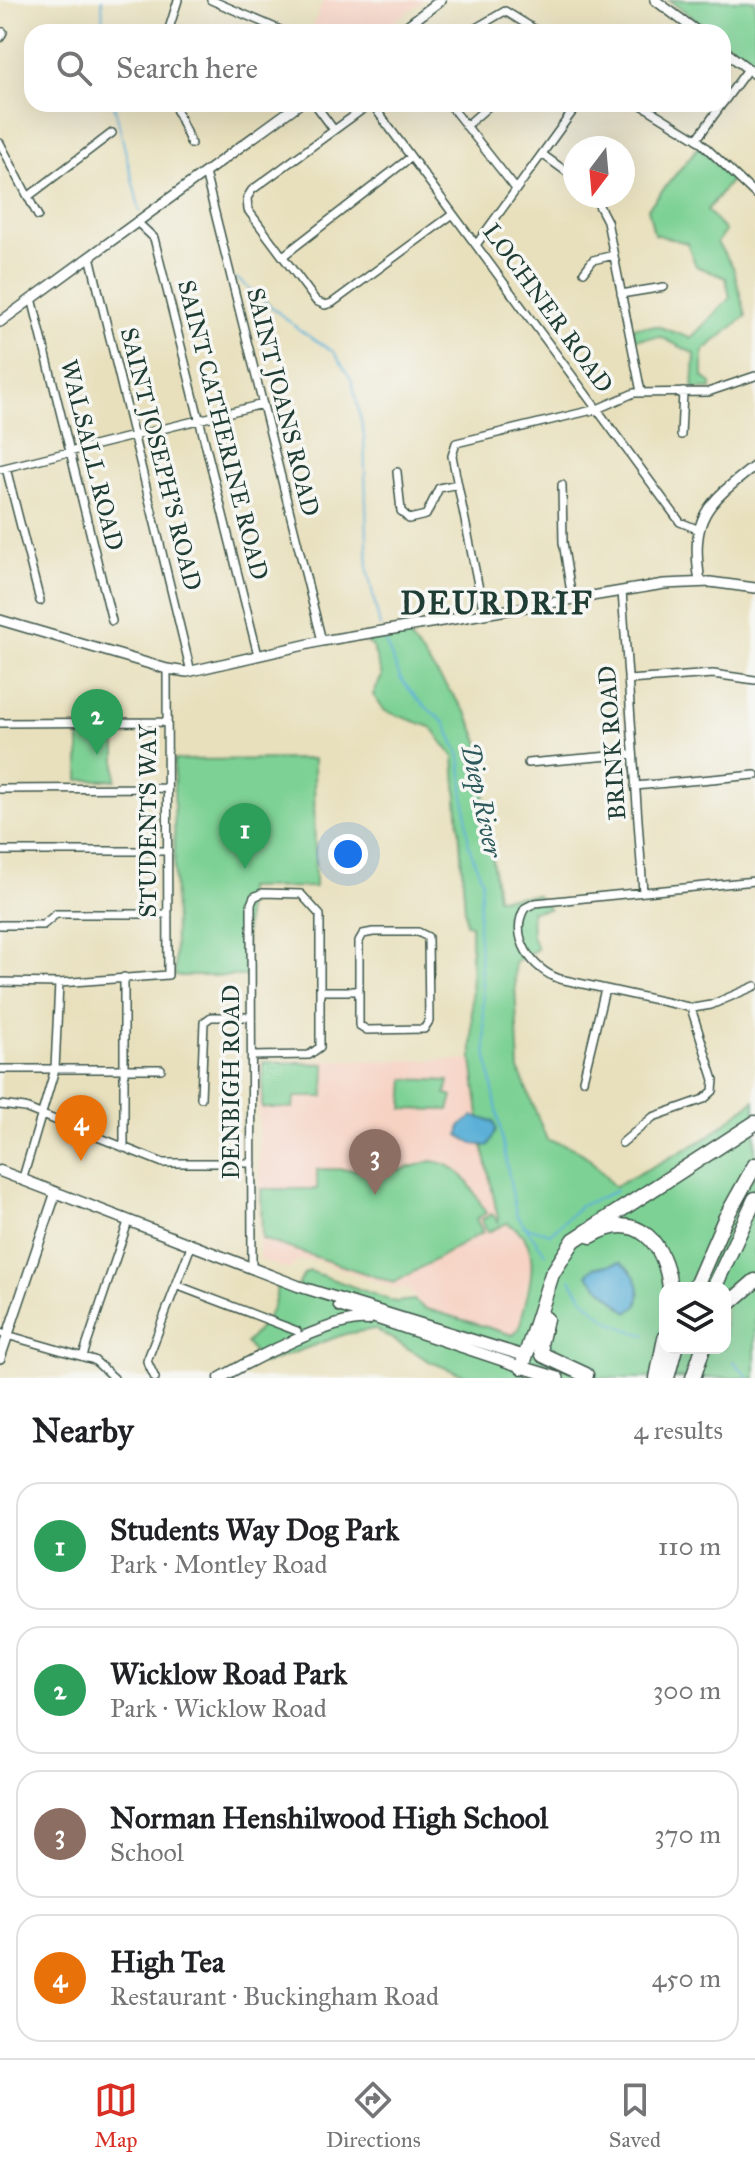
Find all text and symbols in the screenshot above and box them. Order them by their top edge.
search box [24,24,731,112]
icon: search [52,46,96,90]
text: Search here [116,50,258,86]
north arrow [563,136,635,208]
street label: LOCHNER ROAD [476,217,620,399]
street label: SAINT CATHERINE ROAD [171,277,275,583]
street label: SAINT JOANS ROAD [240,285,326,519]
street label: SAINT JOSEPH'S ROAD [114,324,208,594]
street label: WALSALL ROAD [54,356,130,554]
district label: DEURDRIF [400,584,594,623]
street label: BRINK ROAD [592,665,632,821]
pin: 2 [71,689,123,755]
street label: STUDENTS WAY [133,724,163,918]
water label: Diep River [453,740,510,861]
pin: 1 [219,803,271,869]
your location [328,834,368,874]
street label: DENBIGH ROAD [216,985,246,1179]
pin: 4 [55,1095,107,1161]
pin: 3 [349,1129,401,1195]
map controls [659,1282,731,1354]
button: layers [659,1282,731,1354]
text: Nearby [32,1410,134,1451]
text: 4 results [634,1414,723,1446]
text: Students Way Dog Park [110,1512,399,1548]
text: 1 [55,1530,65,1562]
text: 110 m [658,1530,721,1562]
text: Park · Montley Road [110,1548,328,1580]
text: Wicklow Road Park [110,1656,347,1692]
text: 2 [54,1674,66,1706]
text: 300 m [653,1674,721,1706]
text: Park · Wicklow Road [110,1692,327,1724]
text: Norman Henshilwood High School [110,1800,548,1836]
text: 3 [55,1818,65,1850]
text: 370 m [654,1818,721,1850]
text: School [110,1836,184,1868]
text: High Tea [110,1944,225,1980]
text: 4 [53,1962,67,1994]
text: 450 m [652,1962,721,1994]
text: Restaurant · Buckingham Road [110,1980,439,2012]
tab: Map [94,2078,138,2153]
tab: Directions [326,2078,421,2153]
tab: Saved [609,2078,661,2153]

